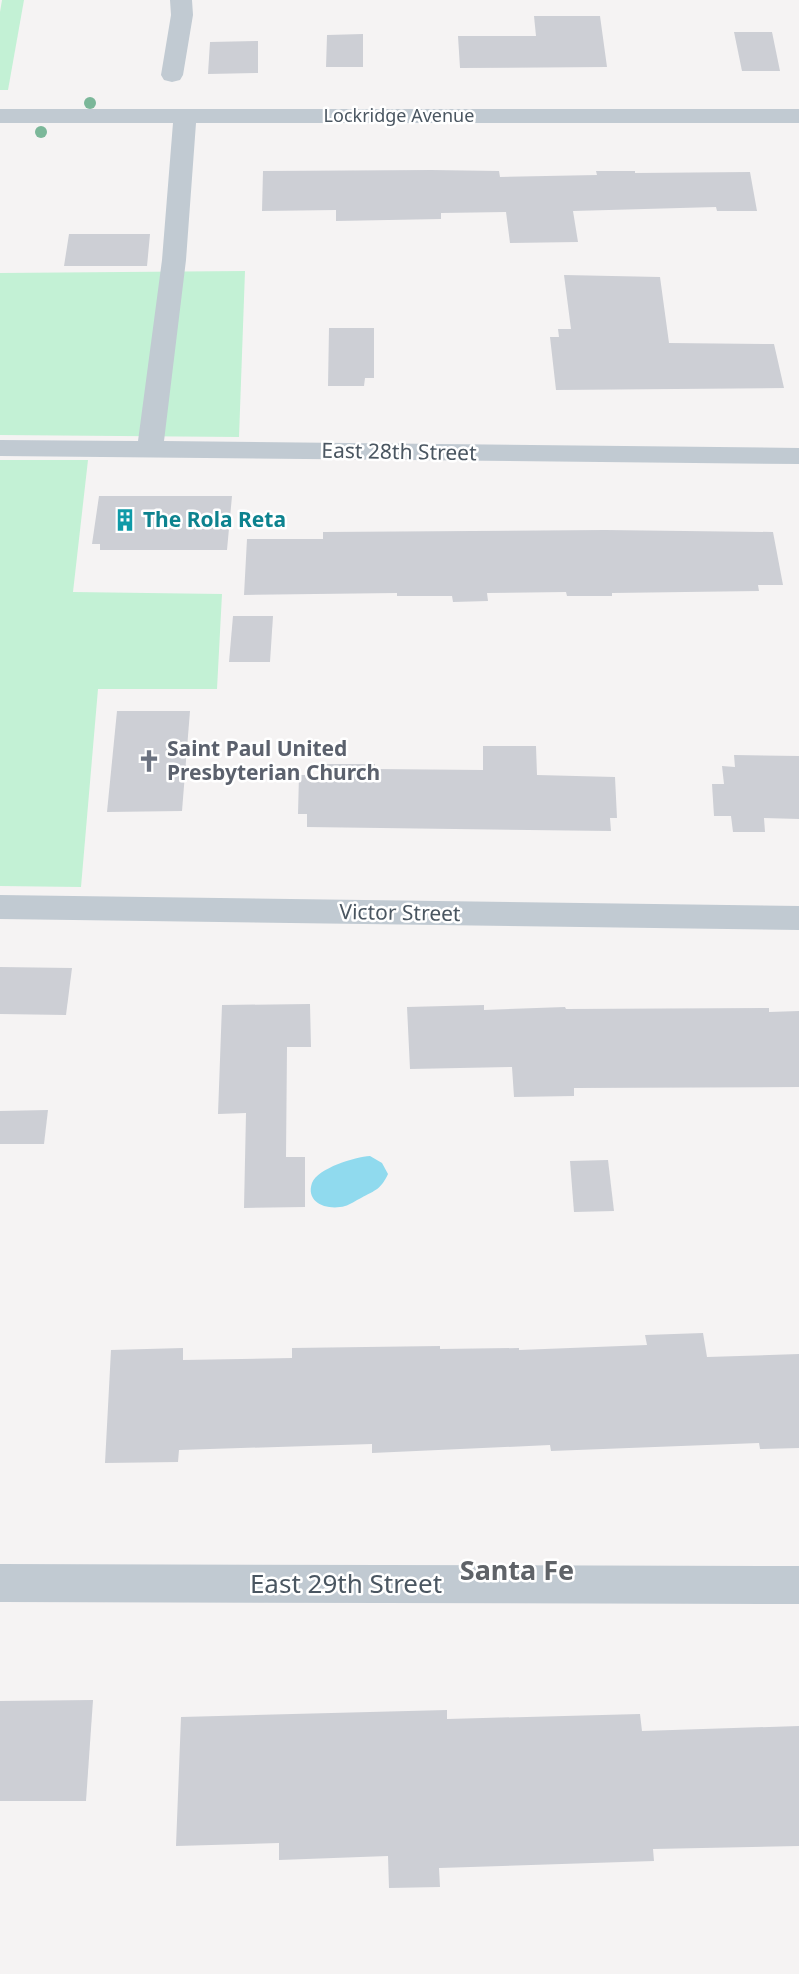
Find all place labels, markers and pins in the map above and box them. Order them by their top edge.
place label: The Rola Reta [143,505,286,533]
building icon: The Rola Reta [112,507,138,533]
place label: Saint Paul United Presbyterian Church [167,734,380,786]
church icon: Saint Paul United Presbyterian Church [136,748,162,774]

